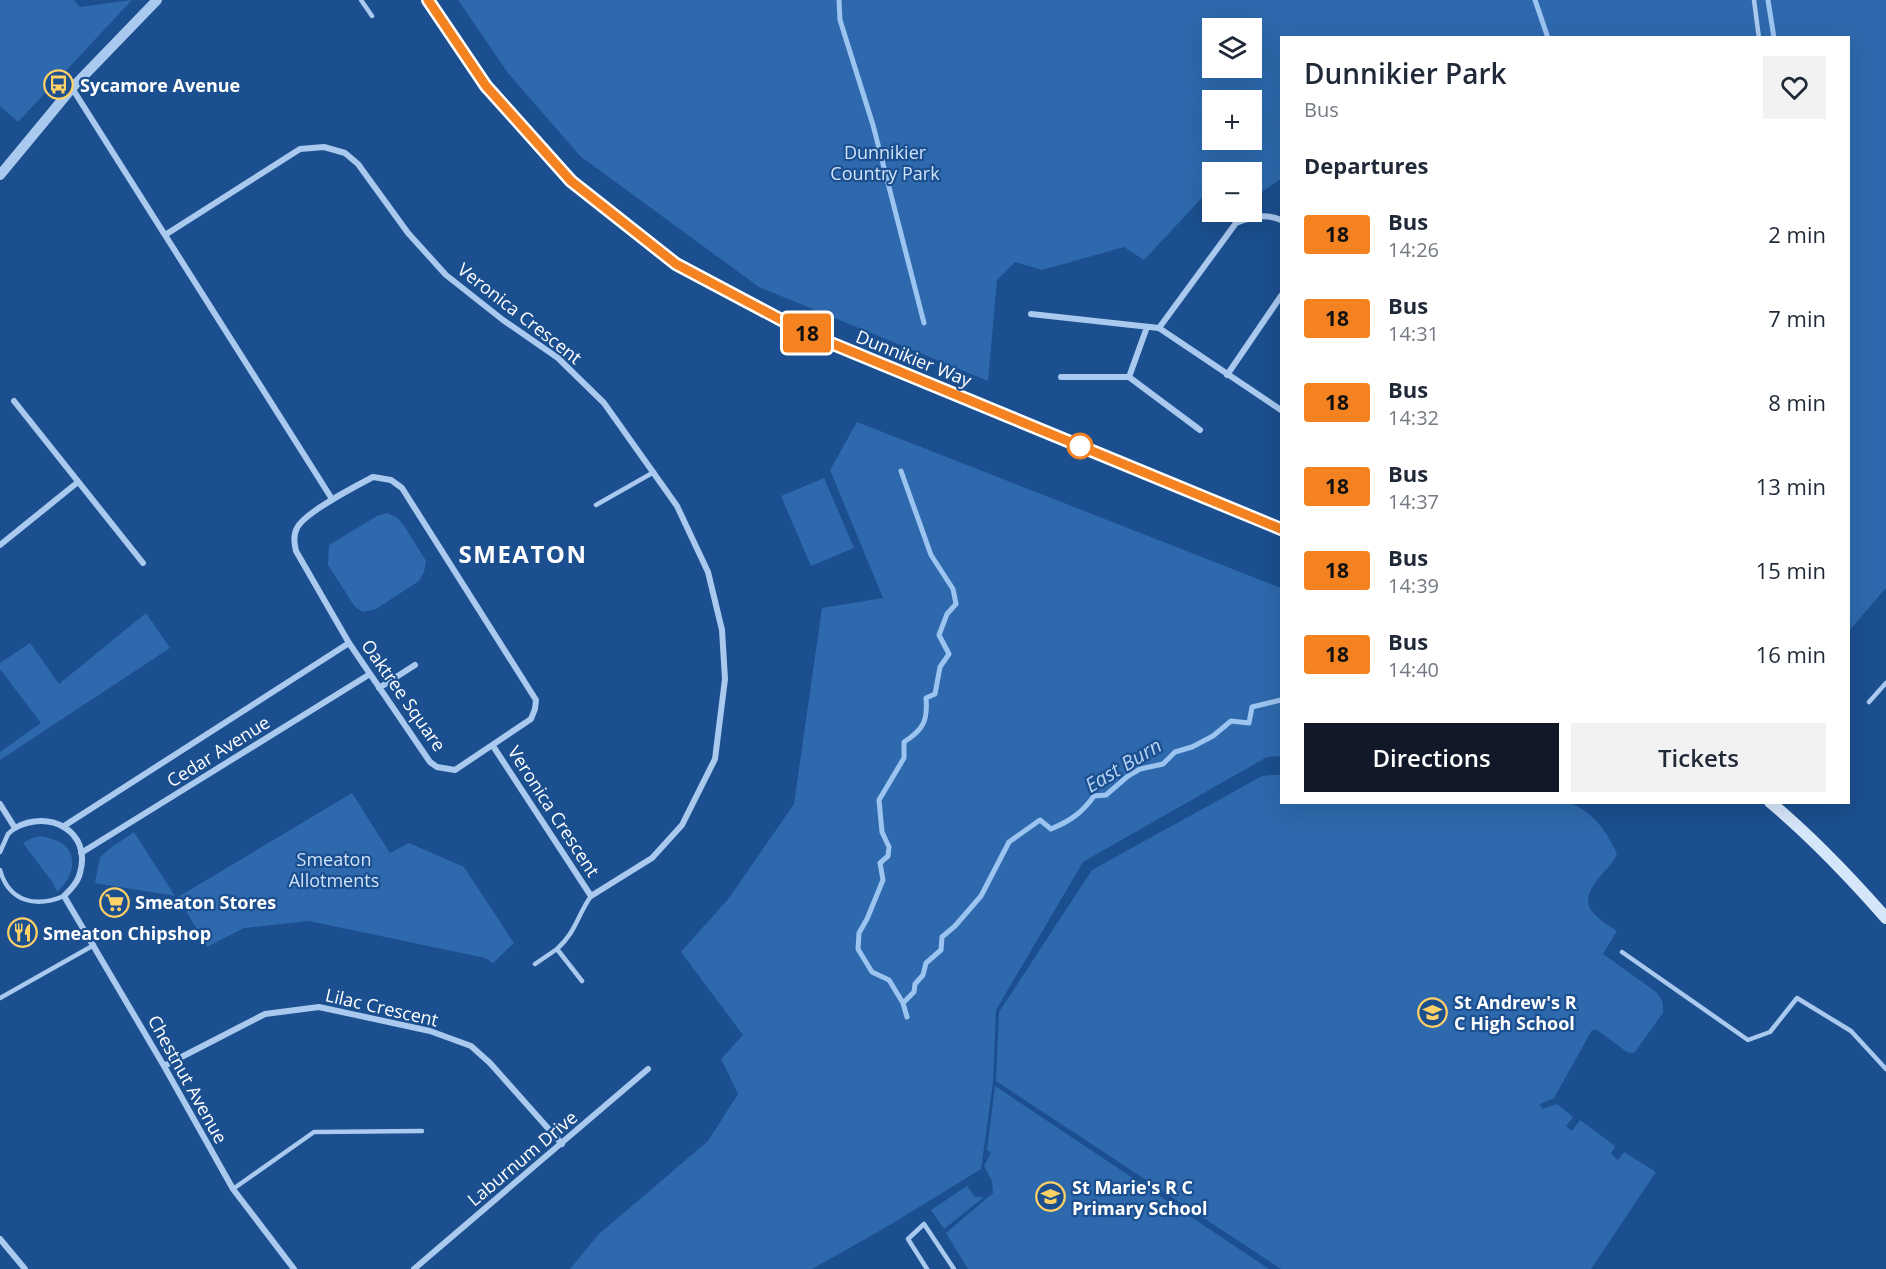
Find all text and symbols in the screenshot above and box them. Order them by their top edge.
map controls [1202,18,1262,222]
button: layers [1202,18,1262,78]
text: Dunnikier Park [1304,54,1507,92]
button: heart [1763,56,1826,119]
bus stop icon: Sycamore Avenue [43,69,75,101]
place label: Sycamore Avenue [80,73,240,97]
button: + [1202,90,1262,150]
text: Bus [1304,96,1339,123]
park label: Dunnikier Country Park [830,140,940,185]
text: Departures [1304,150,1428,180]
button: − [1202,162,1262,222]
text: Bus [1388,206,1428,236]
text: 2 min [1768,219,1826,249]
text: 18 [1325,220,1349,248]
text: 14:26 [1388,236,1439,263]
street label: Veronica Crescent [453,257,587,369]
text: Bus [1388,290,1428,320]
text: 7 min [1768,303,1826,333]
text: 18 [1325,304,1349,332]
line badge: 18 [780,314,834,352]
text: 18 [795,319,819,347]
text: 14:31 [1388,320,1439,347]
street label: Dunnikier Way [853,324,976,392]
text: Bus [1388,374,1428,404]
text: 8 min [1768,387,1826,417]
text: 18 [1325,388,1349,416]
text: 14:32 [1388,404,1439,431]
unlabelled marker [1067,433,1093,459]
text: Bus [1388,458,1428,488]
text: 13 min [1756,471,1826,501]
text: 18 [1325,472,1349,500]
text: 14:37 [1388,488,1439,515]
district label: SMEATON [459,537,587,570]
text: Bus [1388,542,1428,572]
text: 15 min [1756,555,1826,585]
text: 18 [1325,556,1349,584]
text: 14:39 [1388,572,1439,599]
text: Bus [1388,626,1428,656]
street label: Oaktree Square [356,634,452,756]
text: 16 min [1756,639,1826,669]
text: 18 [1325,640,1349,668]
text: 14:40 [1388,656,1439,683]
street label: Cedar Avenue [162,710,274,792]
button: Directions [1304,723,1559,792]
button: Tickets [1571,723,1826,792]
water label: East Burn [1080,732,1166,798]
street label: Veronica Crescent [503,741,605,881]
park label: Smeaton Allotments [289,847,379,892]
supermarket icon: Smeaton Stores [98,886,130,918]
place label: Smeaton Stores [135,890,276,914]
restaurant icon: Smeaton Chipshop [6,917,38,949]
place label: Smeaton Chipshop [43,921,211,945]
street label: Lilac Crescent [323,982,441,1032]
place label: St Andrew's R C High School [1454,990,1577,1035]
school or university icon: St Andrew's R C High School [1417,996,1449,1028]
street label: Chestnut Avenue [143,1011,233,1147]
street label: Laburnum Drive [462,1105,582,1211]
place label: St Marie's R C Primary School [1072,1175,1207,1220]
school or university icon: St Marie's R C Primary School [1035,1181,1067,1213]

